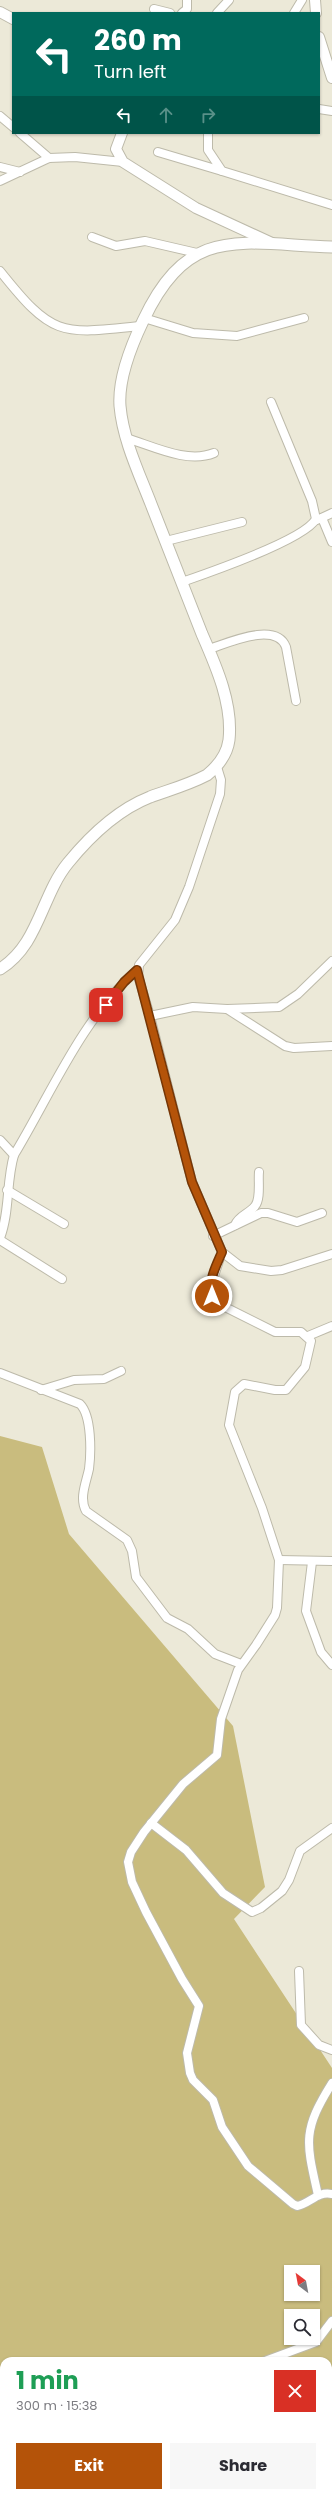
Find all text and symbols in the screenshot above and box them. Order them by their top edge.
text: 260 m [94,21,182,60]
icon: left [28,28,80,80]
text: Turn left [94,59,166,84]
icon: left [113,104,135,126]
icon: ahead [155,104,177,126]
icon: right [197,104,219,126]
pin [89,988,123,1022]
icon: arrive [95,994,117,1016]
position arrow [191,1275,233,1317]
north arrow [284,2265,320,2301]
map controls [284,2265,320,2345]
button: search [284,2309,320,2345]
text: 1 min [16,2364,79,2397]
button: close [274,2370,316,2412]
text: 300 m · 15:38 [16,2396,98,2415]
button: Exit [16,2443,162,2489]
button: Share [170,2443,316,2489]

